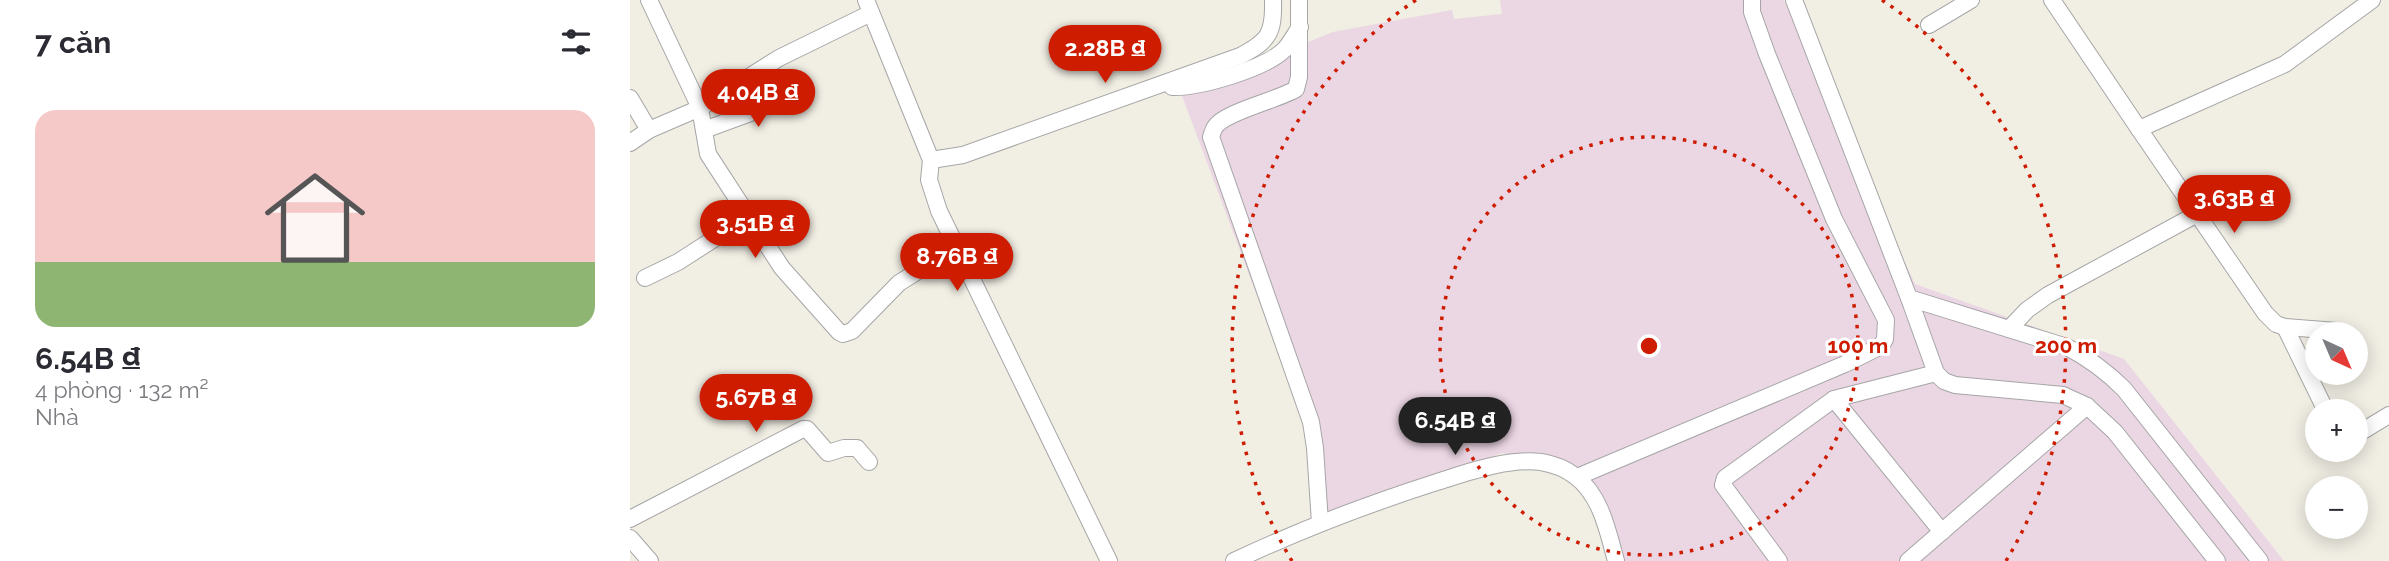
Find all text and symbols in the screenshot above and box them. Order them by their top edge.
icon: filters [557,23,595,61]
text: 7 căn [35,25,111,60]
pin: 2.28B ₫ [1040,25,1170,85]
text: 2.28B ₫ [1064,34,1146,61]
pin: 4.04B ₫ [693,69,823,129]
text: 4.04B ₫ [717,78,799,105]
icon: home [252,155,378,281]
pin: 3.63B ₫ [2169,176,2299,235]
text: 3.63B ₫ [2194,184,2274,211]
pin: 3.51B ₫ [690,201,820,260]
text: 3.51B ₫ [716,209,794,236]
pin: 8.76B ₫ [892,233,1022,293]
text: 8.76B ₫ [916,242,998,269]
north arrow [2305,322,2368,385]
map controls [2305,322,2368,539]
text: 100 m [1828,333,1888,358]
text: 200 m [2035,333,2097,358]
centre of rings [1637,334,1661,358]
text: 6.54B ₫ [35,341,141,376]
pin: 5.67B ₫ [691,374,821,434]
text: 4 phòng · 132 m² [35,376,208,403]
text: 5.67B ₫ [716,383,796,410]
pin: 6.54B ₫ [1390,398,1520,457]
button: + [2305,399,2368,462]
text: Nhà [35,403,79,430]
text: 6.54B ₫ [1414,406,1496,433]
button: − [2305,476,2368,539]

